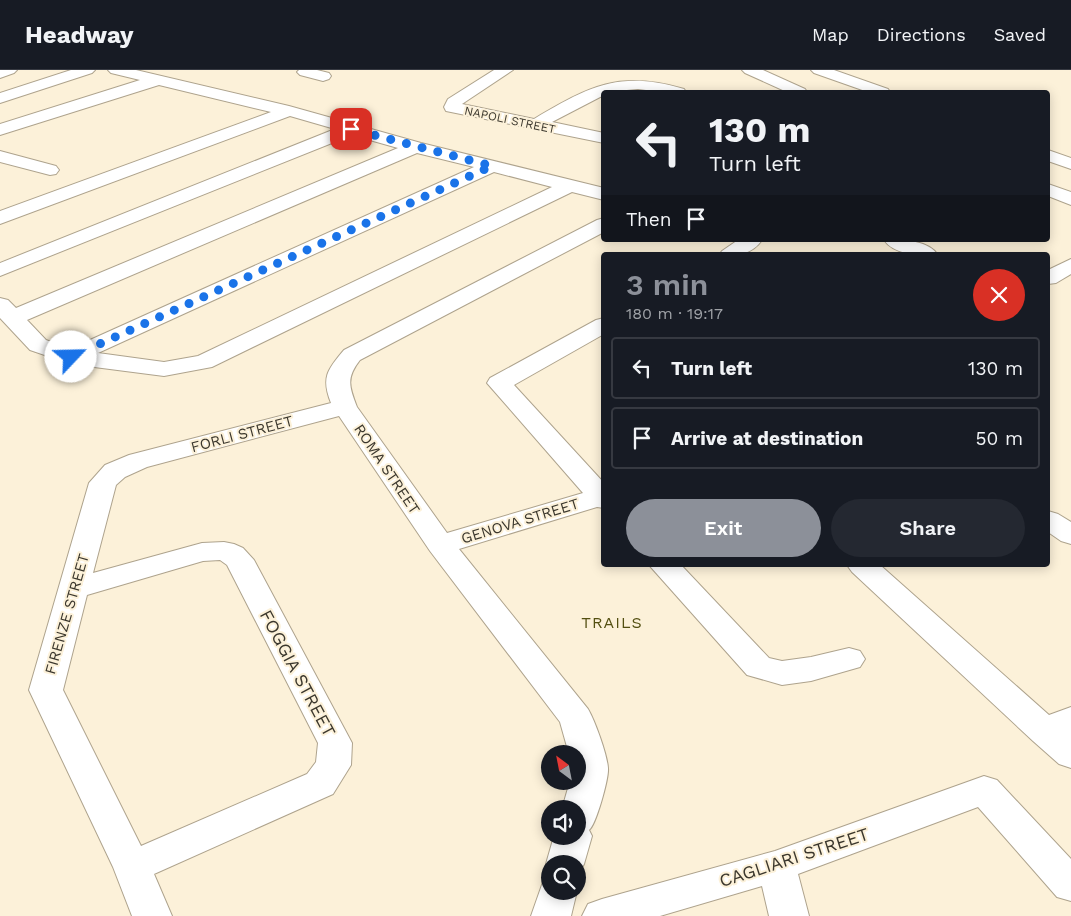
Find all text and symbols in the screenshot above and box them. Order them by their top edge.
text: Headway [25,21,134,49]
text: Map [812,24,849,45]
text: Directions [877,24,966,45]
text: Saved [994,24,1046,45]
street label: NAPOLI STREET [463,103,557,137]
pin [330,108,372,150]
text: 130 m [709,109,810,151]
icon: left [626,110,691,175]
icon: arrive [337,115,365,143]
text: Turn left [709,151,801,176]
icon: arrive [682,205,710,233]
text: Then [626,208,672,231]
text: 3 min [626,267,708,302]
button: close [973,269,1025,321]
text: 180 m · 19:17 [626,304,723,323]
position arrow [44,330,96,382]
icon: left [628,354,656,382]
text: Turn left [671,357,752,380]
text: 130 m [968,357,1023,380]
street label: FORLI STREET [189,412,295,456]
street label: ROMA STREET [350,421,424,517]
icon: arrive [628,424,656,452]
text: Arrive at destination [671,427,863,450]
text: 50 m [976,427,1023,450]
street label: GENOVA STREET [459,495,581,547]
button: Exit [626,499,821,557]
button: Share [831,499,1025,557]
street label: FIRENZE STREET [41,552,93,676]
street label: FOGGIA STREET [256,606,340,740]
district label: TRAILS [581,613,643,632]
north arrow [541,745,586,790]
map controls [541,745,586,900]
button: sound [541,800,586,845]
street label: CAGLIARI STREET [717,823,872,891]
button: search [541,855,586,900]

